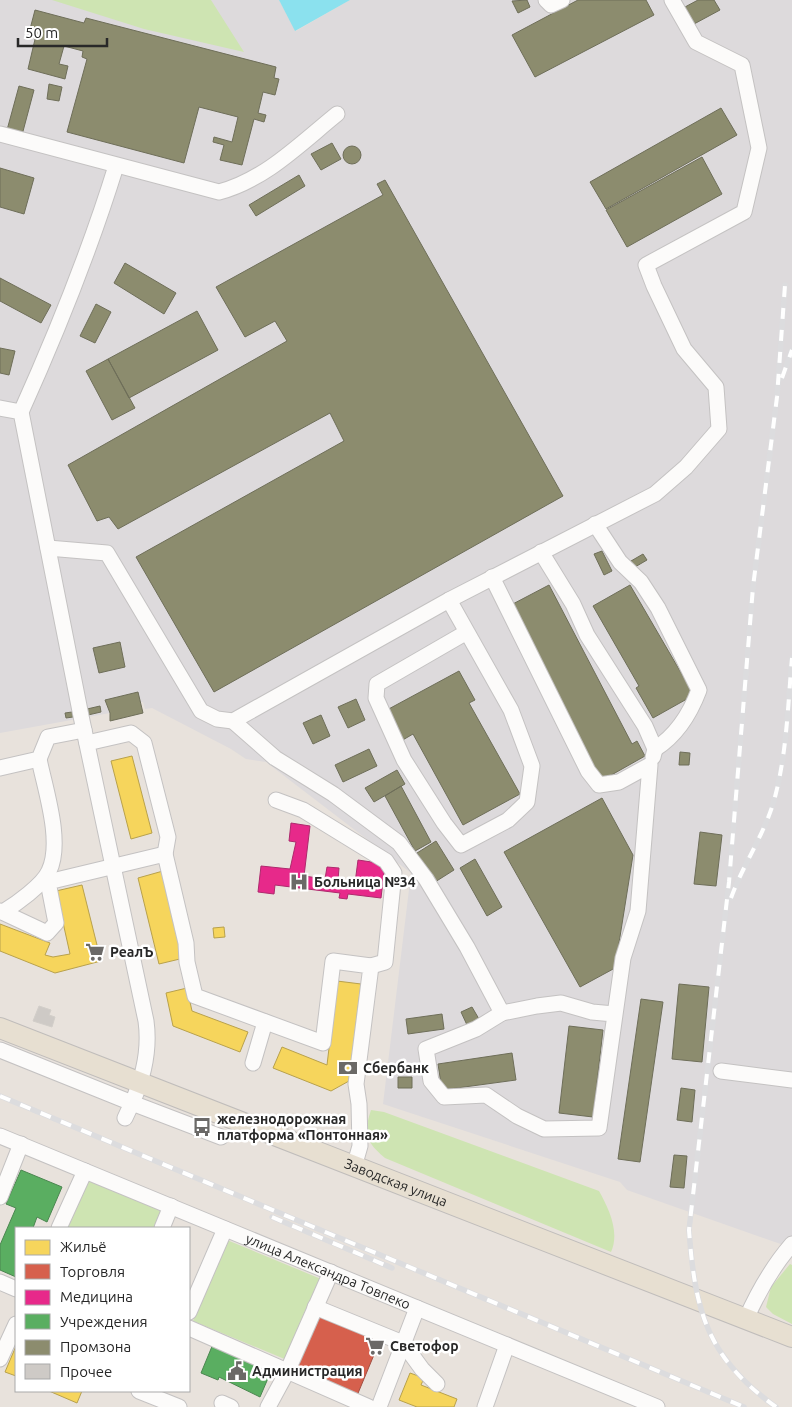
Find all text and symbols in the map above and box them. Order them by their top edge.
scale bar [18,15,106,47]
text: 50 m [25,24,58,41]
hospital icon: Больница №34 [288,871,310,893]
place label: Больница №34 [314,874,416,890]
supermarket icon: РеалЪ [84,941,106,963]
place label: РеалЪ [110,944,154,960]
bank icon: Сбербанк [337,1057,359,1079]
place label: Сбербанк [363,1060,429,1076]
place label: железнодорожная платформа «Понтонная» [217,1111,388,1143]
bus stop icon: железнодорожная платформа «Понтонная» [191,1116,213,1138]
street label: Заводская улица [342,1155,450,1210]
legend [15,1227,190,1392]
street label: улица Александра Товпеко [243,1230,413,1312]
text: Жильё [60,1238,107,1255]
text: Торговля [60,1263,125,1280]
text: Медицина [60,1288,133,1305]
text: Учреждения [60,1313,148,1330]
supermarket icon: Светофор [364,1335,386,1357]
text: Промзона [60,1338,131,1355]
place label: Светофор [390,1338,459,1354]
public building icon: Администрация [226,1360,248,1382]
text: Прочее [60,1363,112,1380]
place label: Администрация [252,1363,362,1379]

